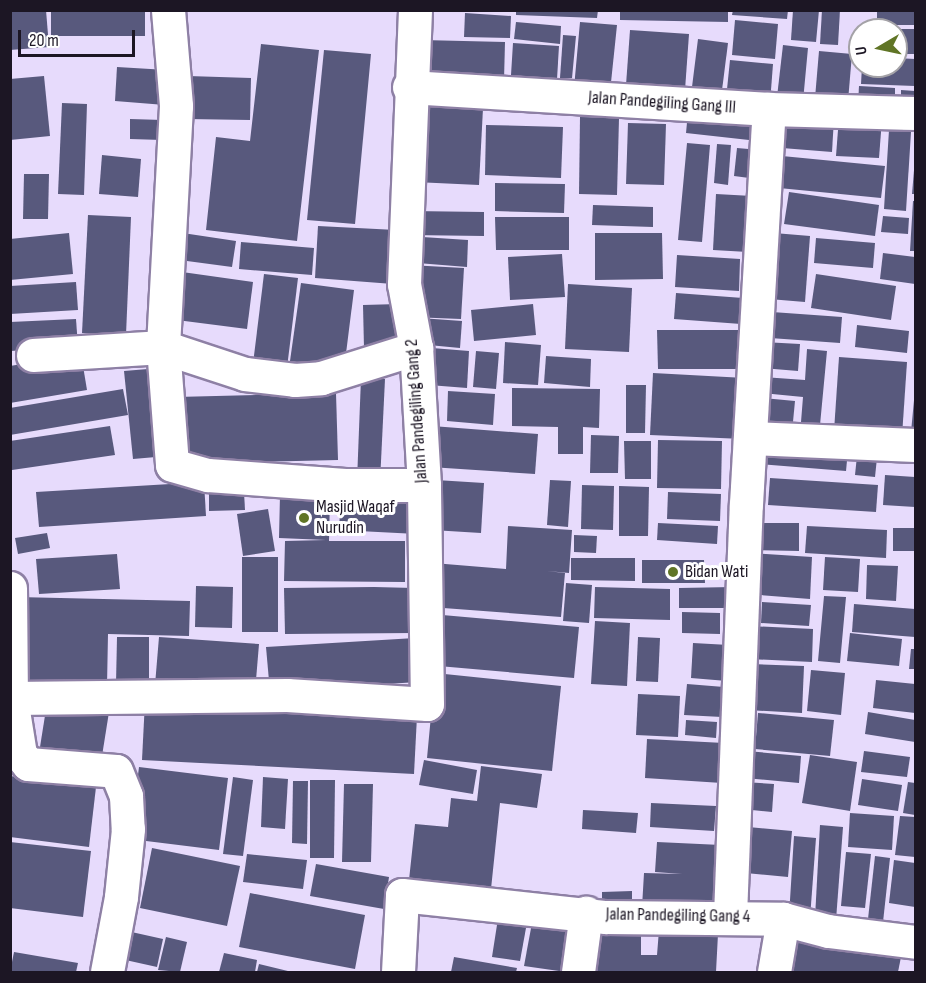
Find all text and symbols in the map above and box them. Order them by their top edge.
scale bar [21,18,138,56]
north arrow [848,18,908,78]
text: 20 m [29,30,59,51]
text: U [852,45,872,56]
street label: Jalan Pandegiling Gang III [587,87,737,119]
street label: Jalan Pandegiling Gang 2 [401,338,433,484]
place label: Masjid Waqaf Nurudin [316,497,395,540]
marker: Masjid Waqaf Nurudin [297,511,311,525]
place label: Bidan Wati [685,561,748,583]
marker: Bidan Wati [666,565,680,579]
street label: Jalan Pandegiling Gang 4 [605,904,751,928]

